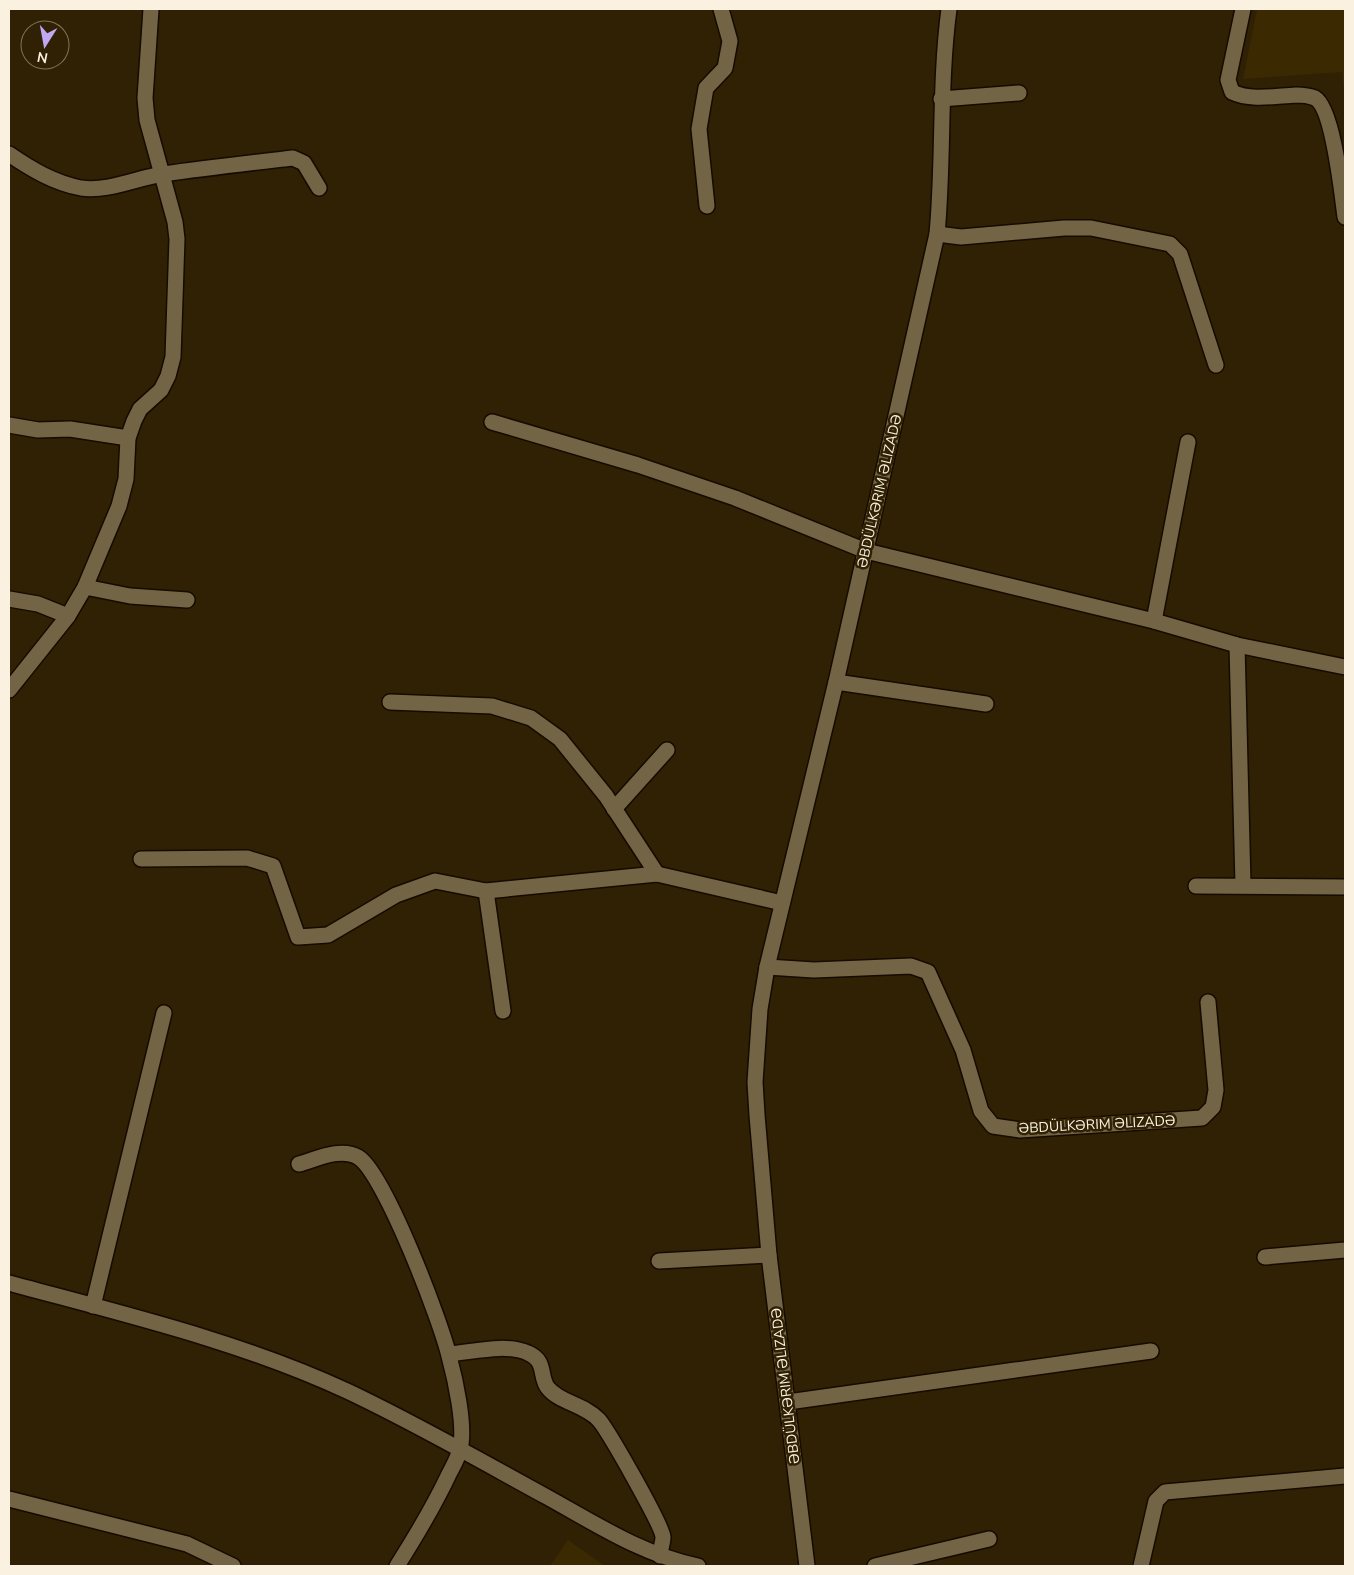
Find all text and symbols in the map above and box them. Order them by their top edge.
north arrow [20,20,70,70]
text: N [36,47,50,68]
street label: ƏBDÜLKƏRIM ƏLIZADƏ [853,412,906,570]
street label: ƏBDÜLKƏRIM ƏLIZADƏ [1018,1111,1176,1138]
street label: ƏBDÜLKƏRIM ƏLIZADƏ [766,1307,805,1465]

